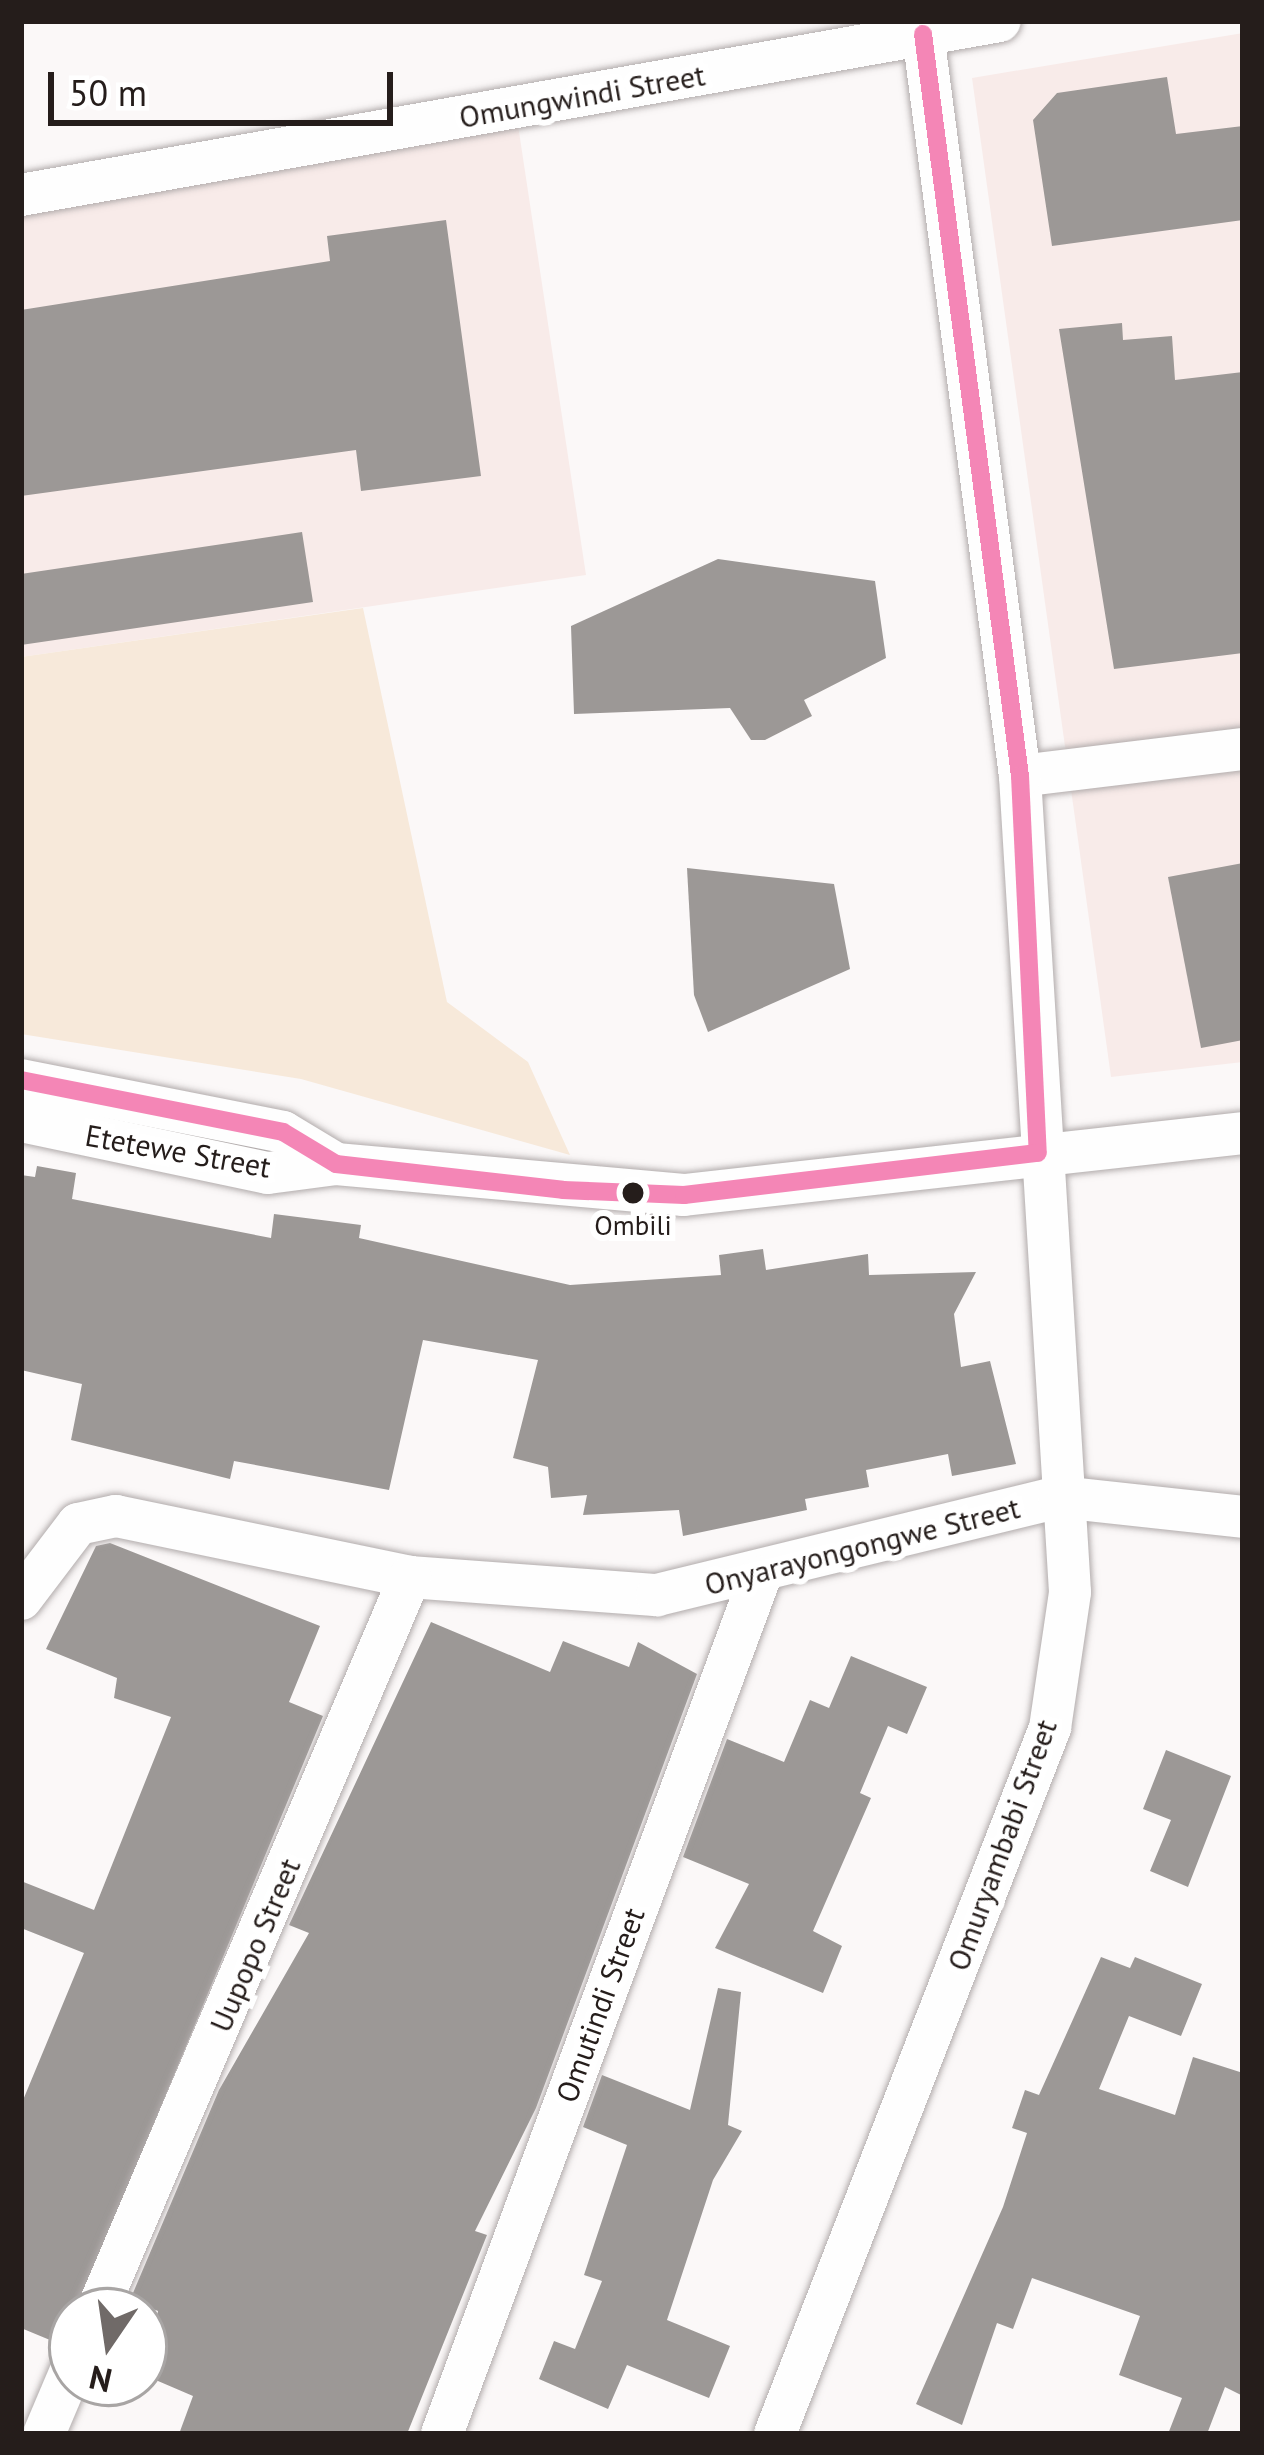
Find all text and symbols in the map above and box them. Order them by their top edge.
scale bar [54,48,399,122]
street label: Omungwindi Street [456,57,708,135]
text: 50 m [69,69,147,116]
street label: Etetewe Street [83,1117,273,1185]
marker: Ombili [622,1182,644,1204]
place label: Ombili [594,1210,672,1242]
street label: Onyarayongongwe Street [701,1489,1023,1603]
street label: Omuryambabi Street [940,1715,1064,1975]
street label: Uupopo Street [202,1853,308,2037]
street label: Omutindi Street [548,1903,652,2107]
north arrow [48,2287,168,2407]
text: N [85,2356,116,2403]

